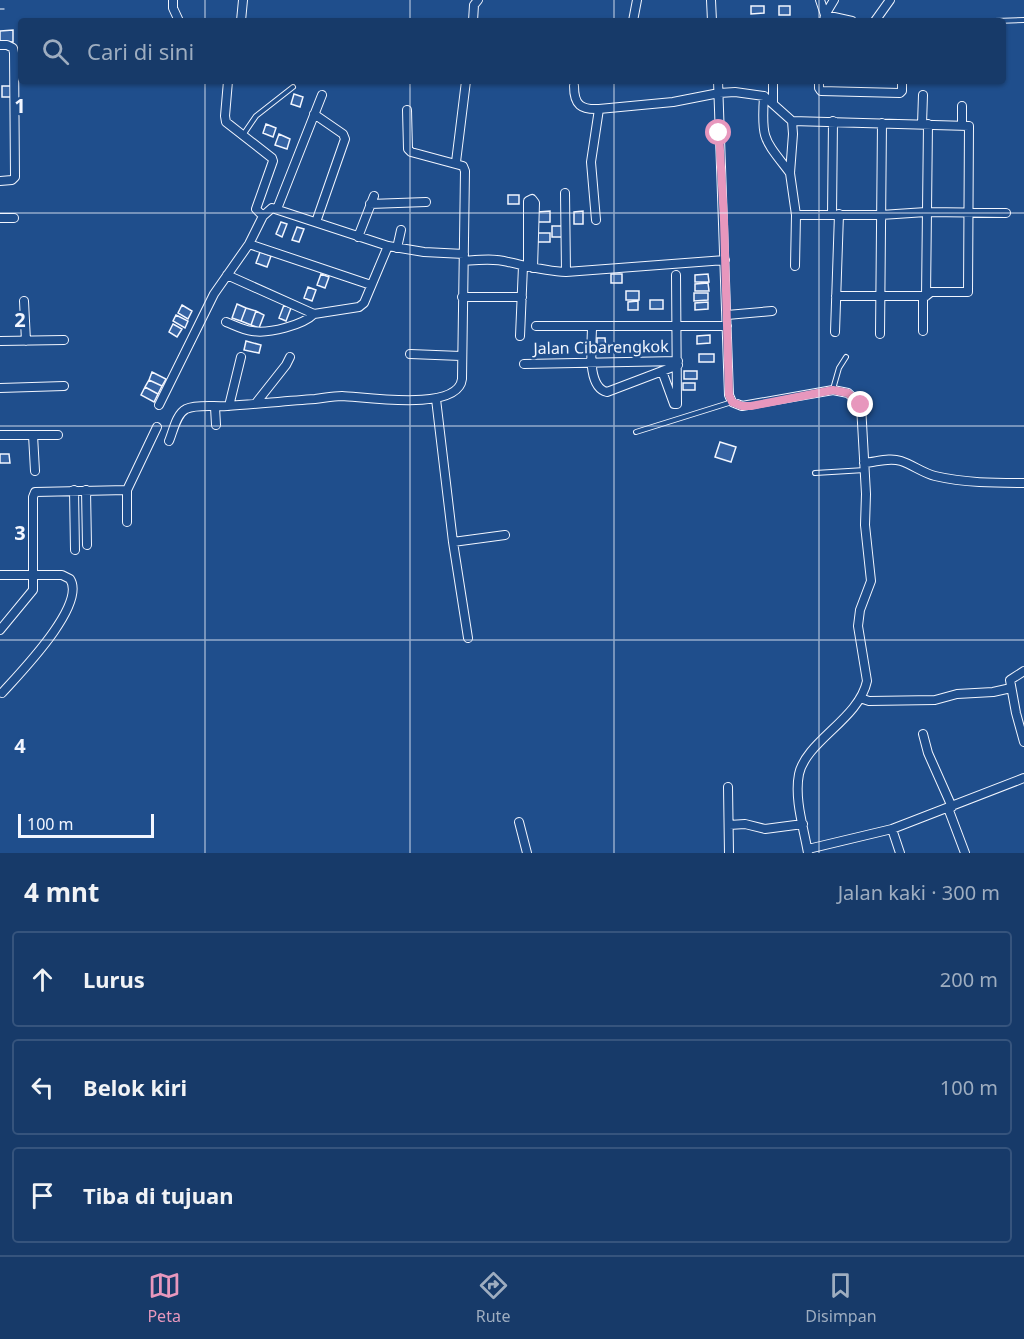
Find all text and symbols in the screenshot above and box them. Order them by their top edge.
search box [18,18,1006,84]
icon: search [39,35,72,68]
text: Cari di sini [87,36,194,66]
text: 1 [14,92,26,119]
route start [705,119,731,145]
text: 2 [14,306,26,333]
street label: Jalan Cibarengkok [531,335,669,359]
route end [847,391,873,417]
text: 3 [14,519,26,546]
text: 4 [14,732,26,759]
scale bar [18,811,154,838]
text: 100 m [27,813,74,835]
text: 4 mnt [24,874,99,910]
text: Jalan kaki · 300 m [838,879,1000,906]
icon: ahead [26,963,59,996]
text: Lurus [83,964,145,994]
text: 200 m [940,966,998,993]
icon: left [26,1071,59,1104]
text: Belok kiri [83,1072,187,1102]
text: 100 m [940,1074,998,1101]
icon: arrive [26,1179,59,1212]
text: Tiba di tujuan [83,1180,233,1210]
tab: Peta [147,1269,181,1327]
tab: Rute [476,1269,510,1327]
tab: Disimpan [805,1269,877,1327]

